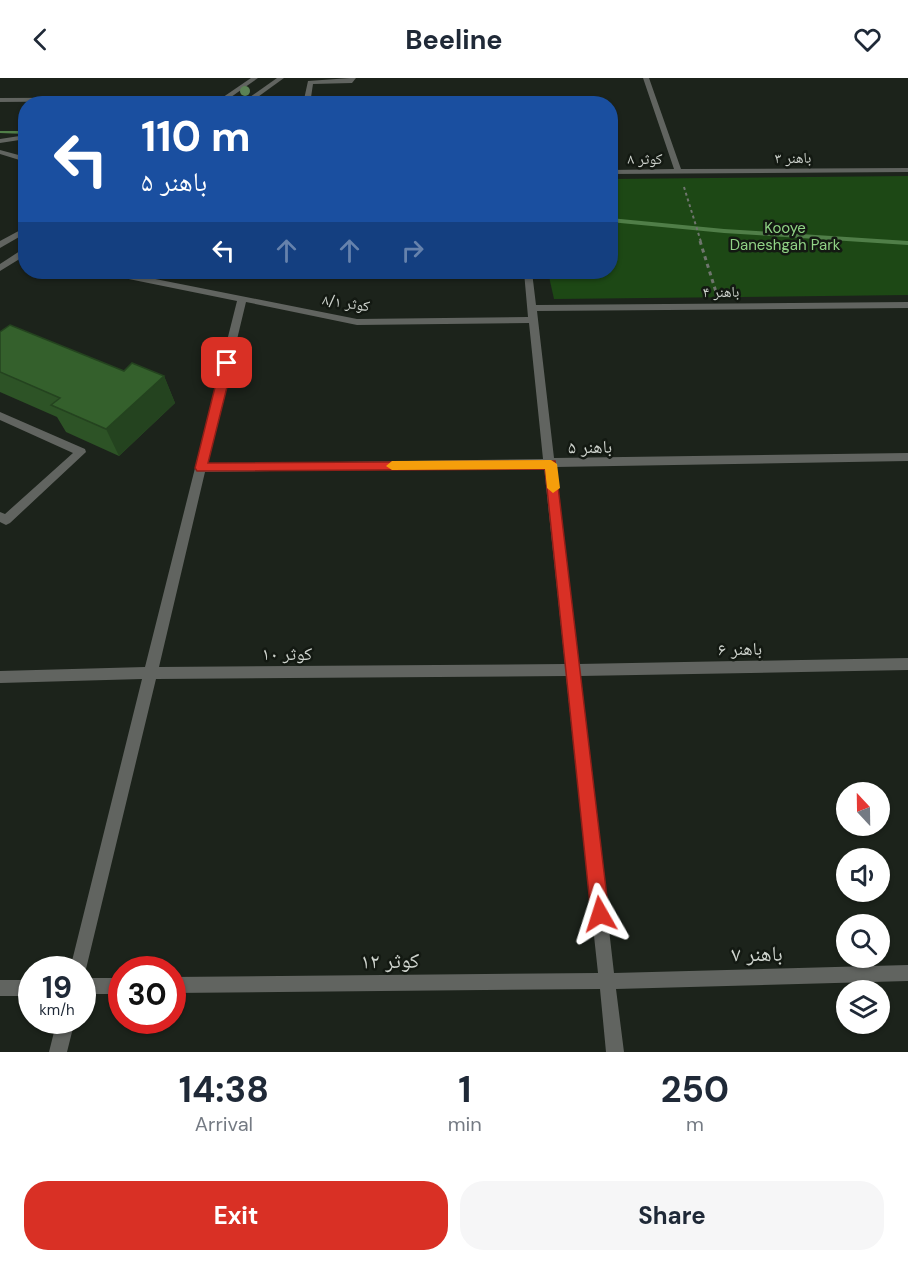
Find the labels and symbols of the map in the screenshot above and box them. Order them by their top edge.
street label: باهنر ۳ [774,148,812,168]
street label: کوثر ۸ [627,149,663,169]
park label: Kooye Daneshgah Park [730,218,841,255]
street label: باهنر ۴ [702,282,740,302]
street label: کوثر ۸/۱ [321,290,371,316]
pin [201,337,252,388]
street label: باهنر ۵ [568,435,612,459]
street label: باهنر ۶ [718,637,762,661]
street label: کوثر ۱۰ [262,642,313,666]
north arrow [836,782,890,836]
position arrow [568,882,632,946]
street label: باهنر ۷ [731,940,783,968]
street label: کوثر ۱۲ [360,946,420,976]
speed limit sign: 30 [108,956,186,1034]

